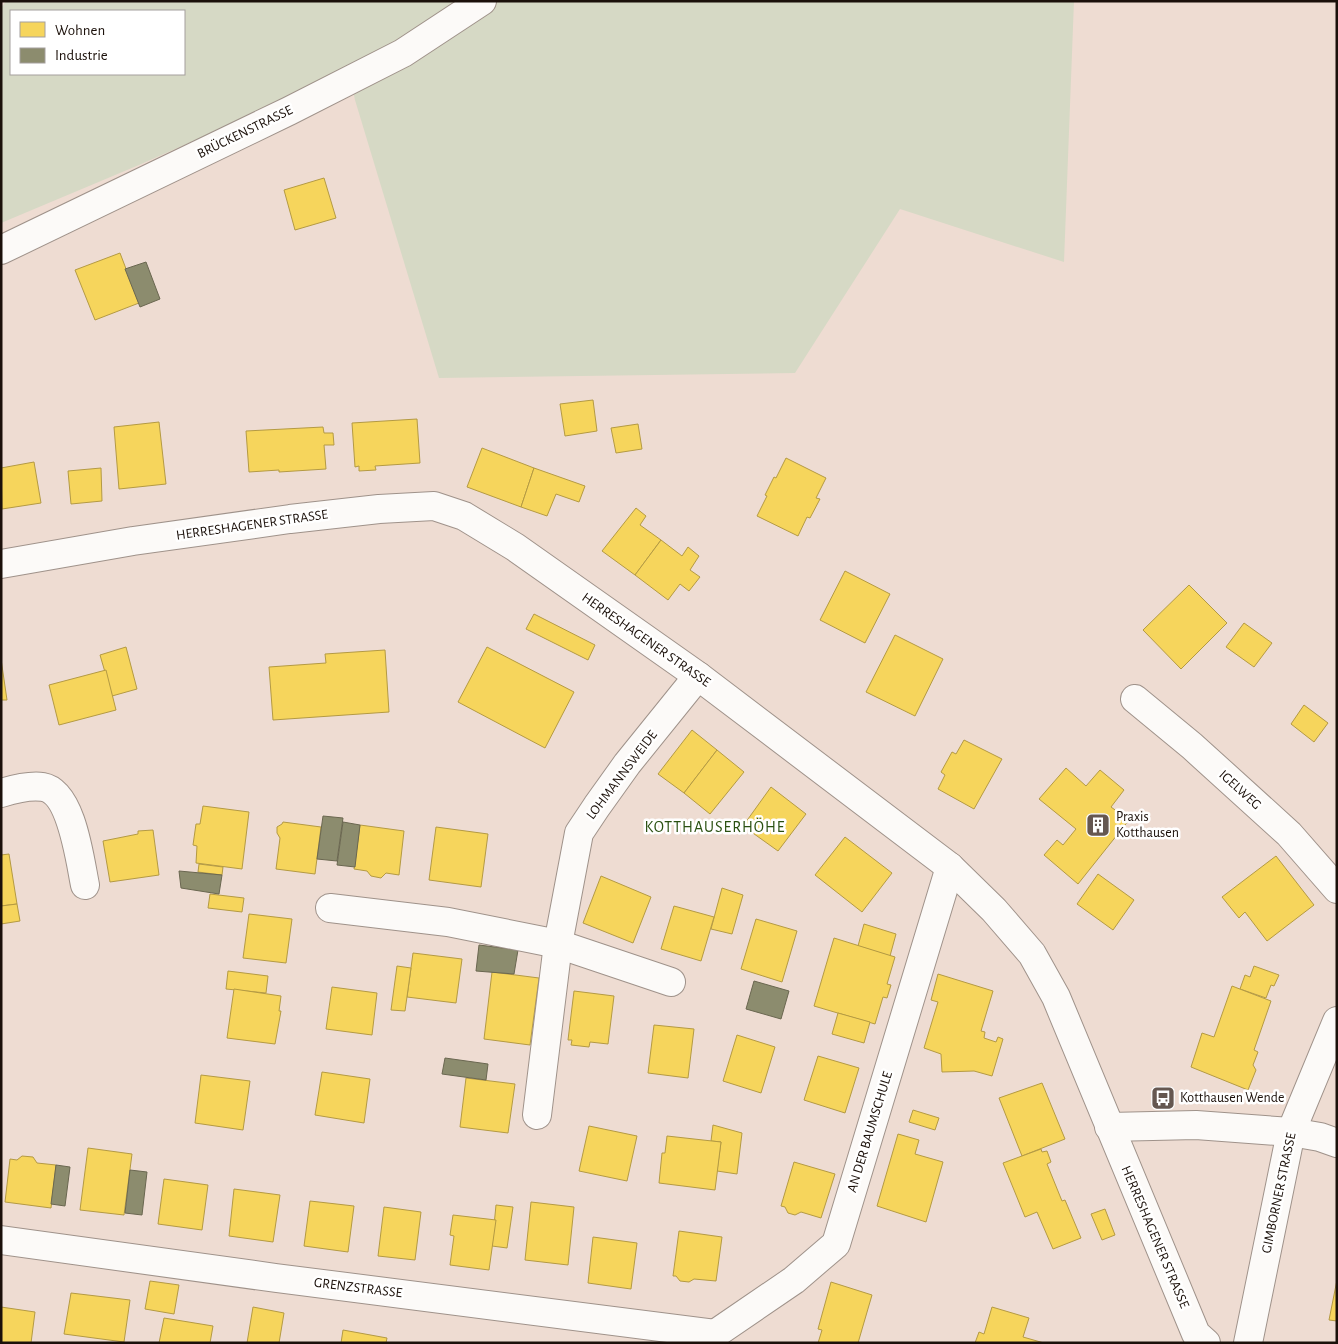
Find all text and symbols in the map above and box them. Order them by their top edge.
legend [10,10,185,75]
text: Wohnen [55,23,105,38]
text: Industrie [55,48,108,63]
street label: BRÜCKENSTRASSE [194,100,295,161]
street label: HERRESHAGENER STRASSE [175,507,329,543]
street label: HERRESHAGENER STRASSE [579,590,713,690]
street label: LOHMANNSWEIDE [584,728,660,822]
street label: IGELWEG [1216,768,1264,812]
place label: Praxis Kotthausen [1116,810,1179,840]
building icon: Praxis Kotthausen [1085,812,1111,838]
district label: KOTTHAUSERHÖHE [644,817,786,835]
street label: AN DER BAUMSCHULE [845,1070,895,1194]
bus stop icon: Kotthausen Wende [1150,1085,1176,1111]
place label: Kotthausen Wende [1180,1091,1284,1105]
street label: GIMBORNER STRASSE [1259,1131,1299,1255]
street label: HERRESHAGENER STRASSE [1119,1164,1191,1311]
street label: GRENZSTRASSE [313,1276,403,1300]

